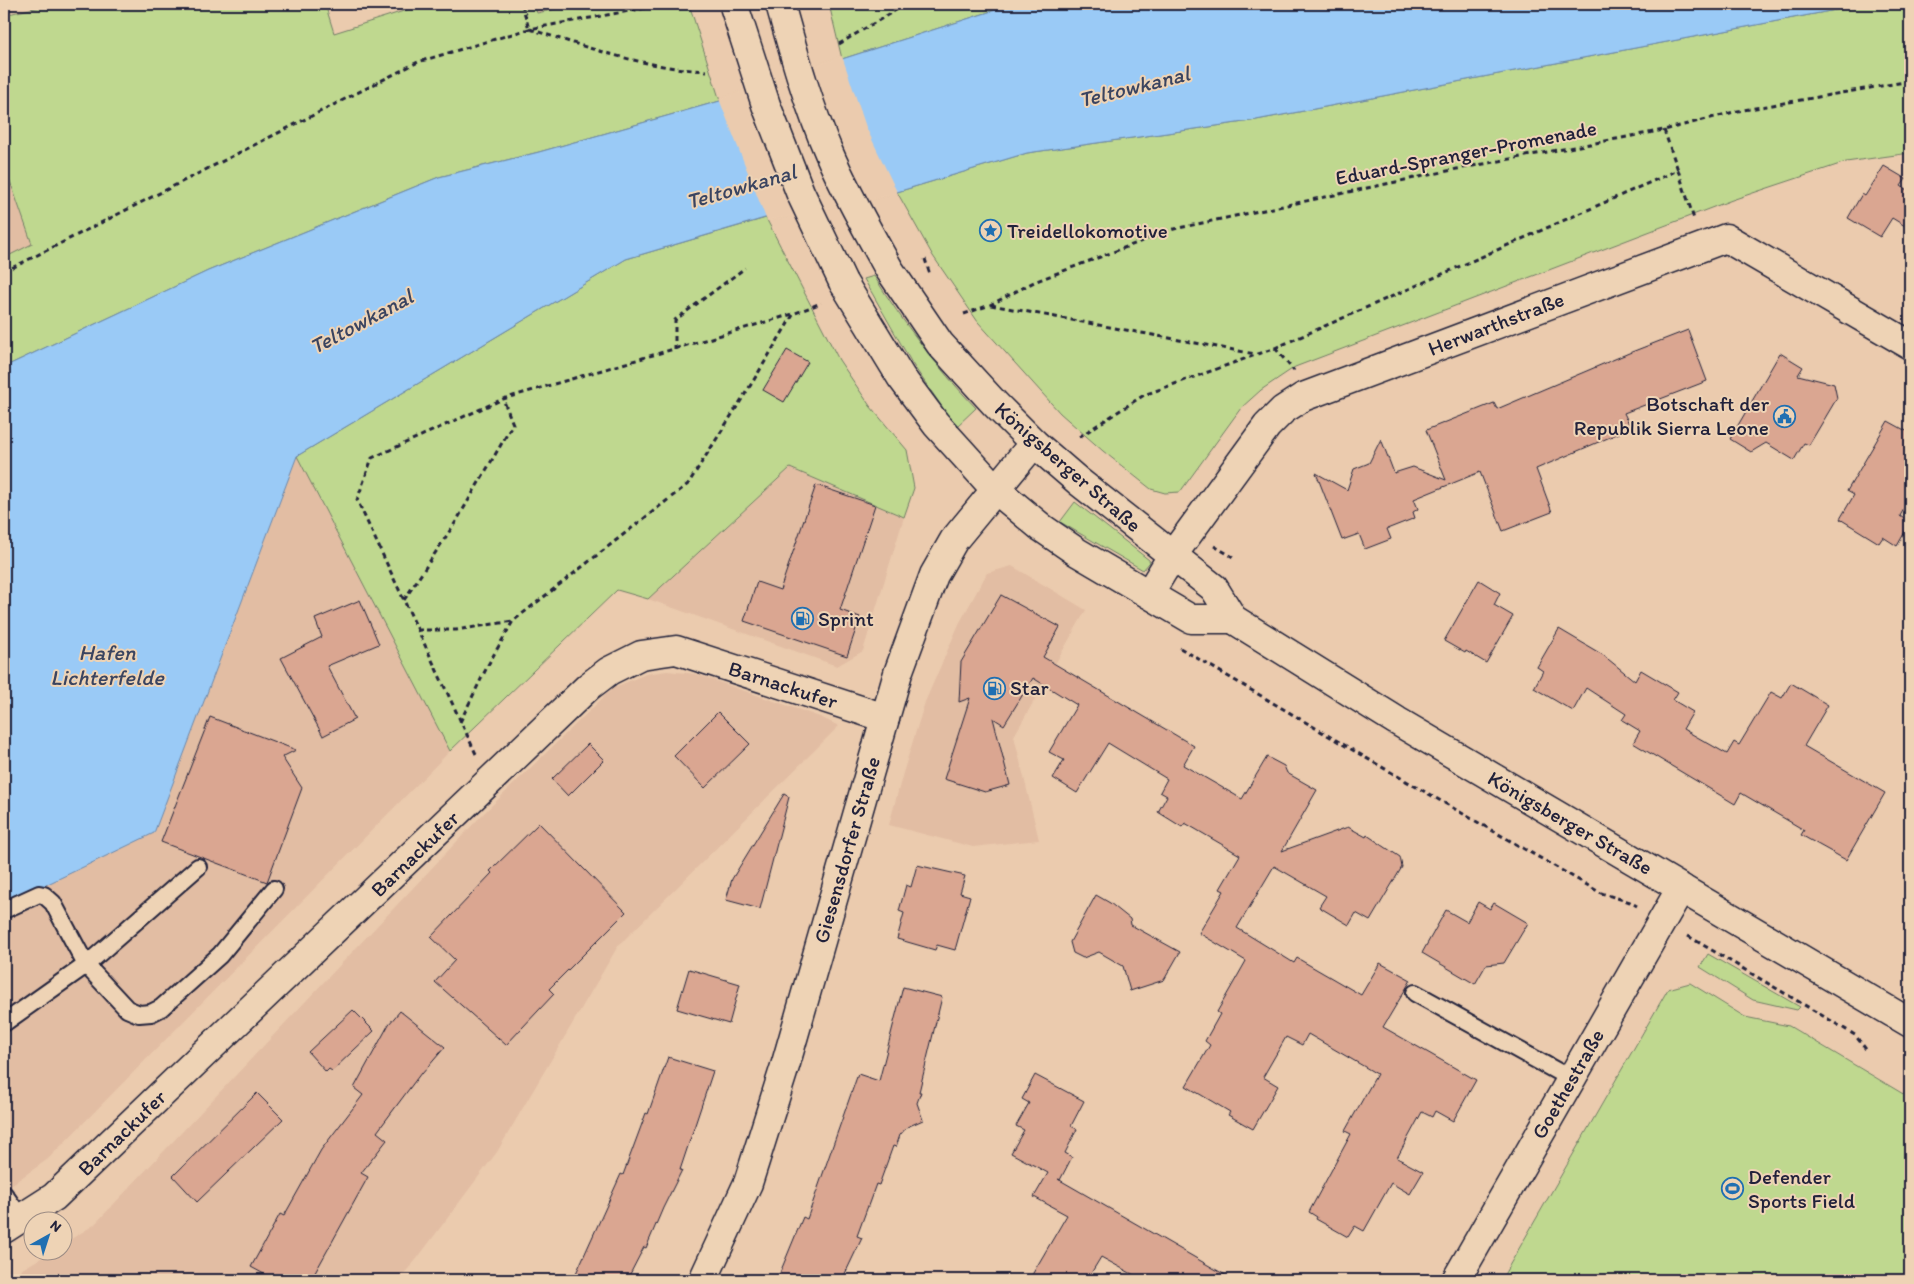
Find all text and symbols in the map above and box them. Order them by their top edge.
water label: Teltowkanal [1076,59,1194,113]
street label: Eduard-Spranger-Promenade [1333,115,1599,190]
water label: Teltowkanal [683,157,801,215]
place label: Treidellokomotive [1007,218,1168,243]
place icon: Treidellokomotive [979,219,1003,243]
water label: Teltowkanal [305,282,419,360]
street label: Herwarthstraße [1424,286,1567,361]
place label: Botschaft der Republik Sierra Leone [1574,391,1770,440]
street label: Königsberger Straße [990,396,1147,537]
public building icon: Botschaft der Republik Sierra Leone [1773,404,1797,428]
place label: Sprint [818,606,874,631]
fuel station icon: Sprint [790,607,814,631]
water label: Hafen Lichterfelde [50,639,165,691]
street label: Barnackufer [726,655,841,714]
place label: Star [1010,675,1049,700]
fuel station icon: Star [982,676,1006,700]
street label: Giesensdorfer Straße [808,754,885,946]
street label: Königsberger Straße [1483,765,1657,880]
street label: Barnackufer [365,805,464,902]
street label: Goethestraße [1526,1024,1609,1143]
street label: Barnackufer [72,1084,171,1181]
place label: Defender Sports Field [1748,1164,1856,1213]
sports icon: Defender Sports Field [1720,1177,1744,1201]
north arrow [22,1212,72,1262]
text: N [47,1217,65,1236]

